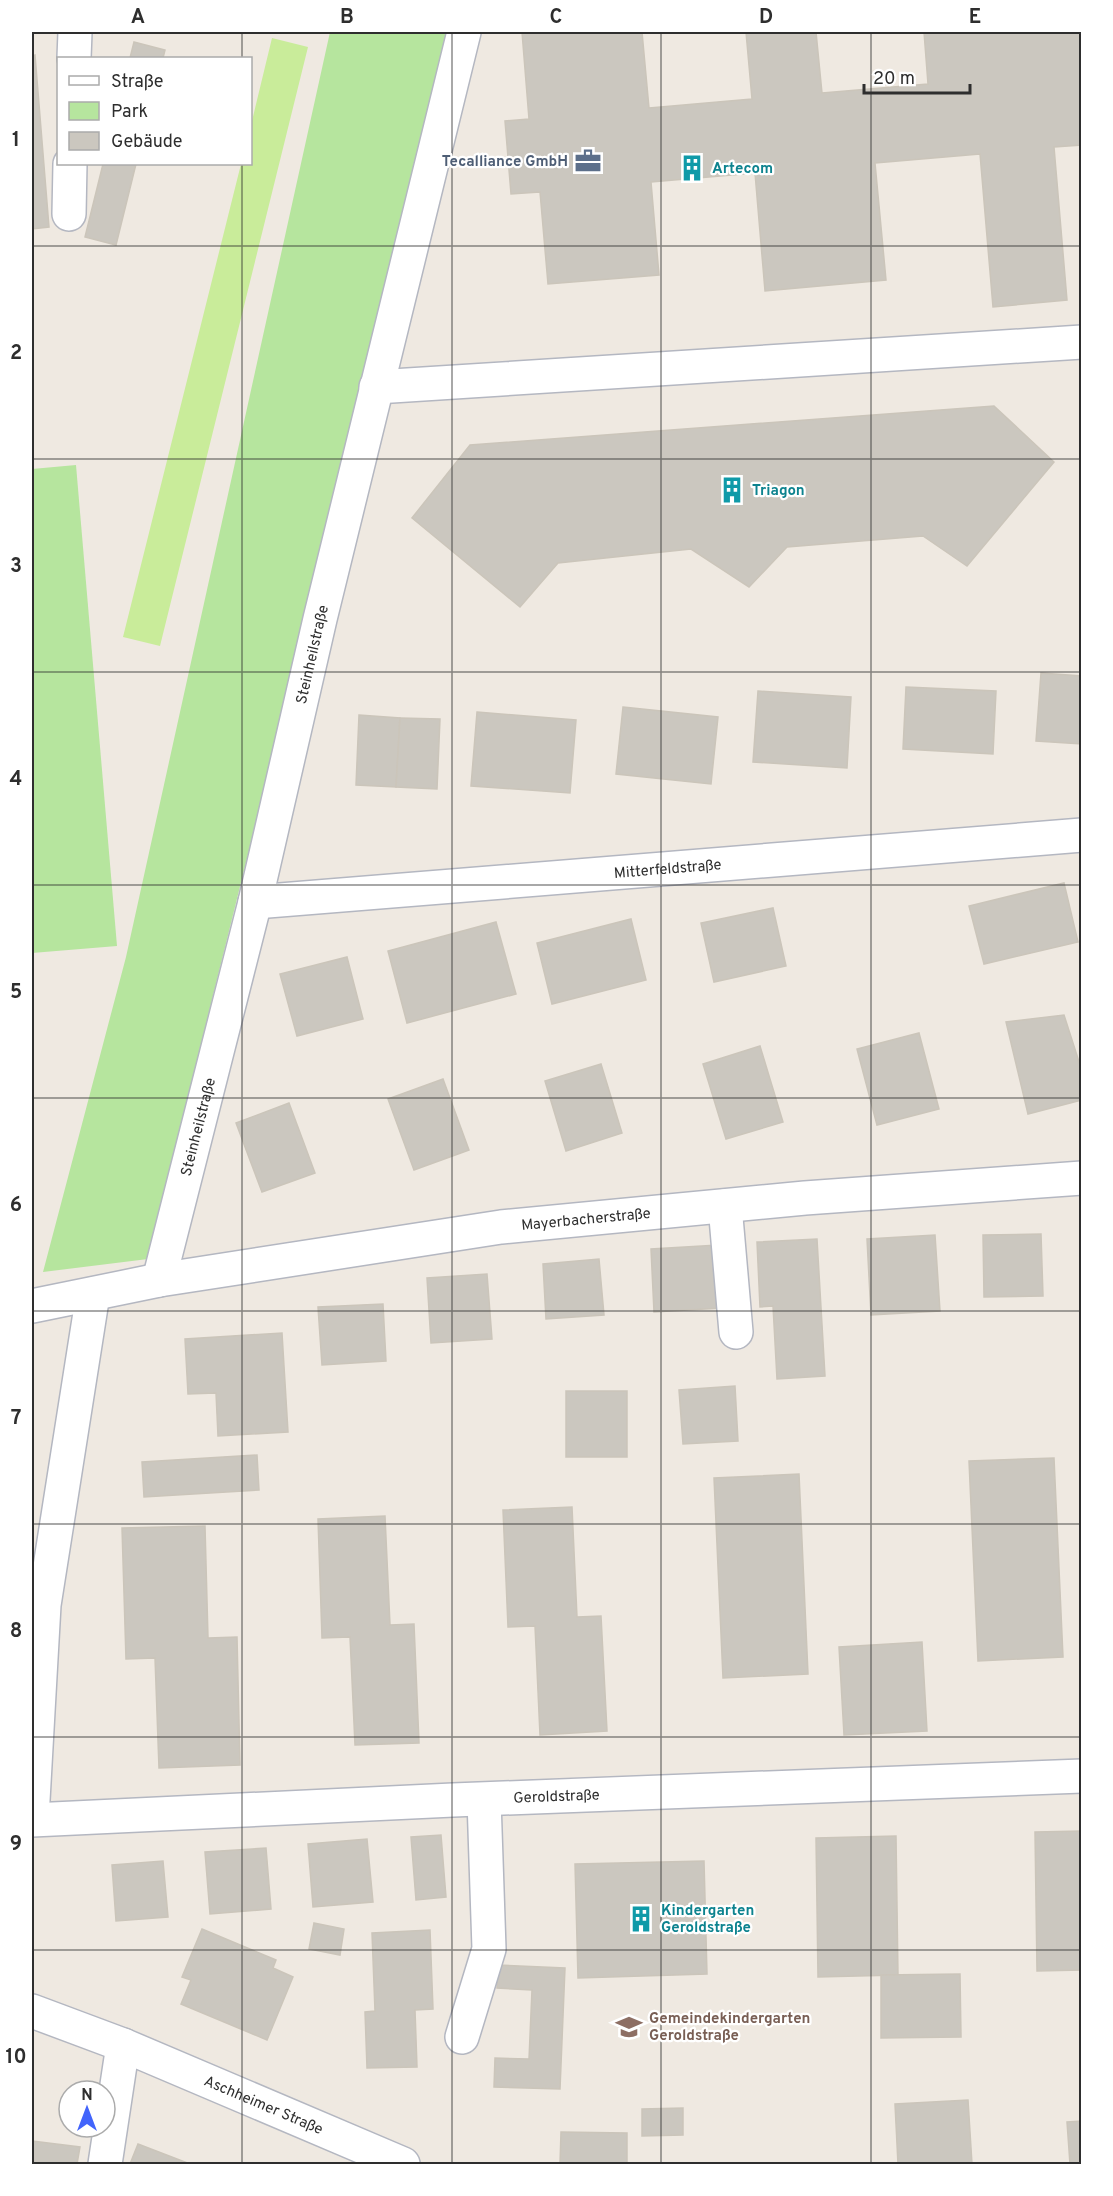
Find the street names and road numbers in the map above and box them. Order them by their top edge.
street label: Steinheilstraße [293,603,334,706]
street label: Mitterfeldstraße [613,856,722,884]
street label: Steinheilstraße [178,1076,221,1179]
street label: Mayerbacherstraße [520,1205,652,1236]
street label: Geroldstraße [513,1786,600,1809]
street label: Aschheimer Straße [201,2072,326,2140]

